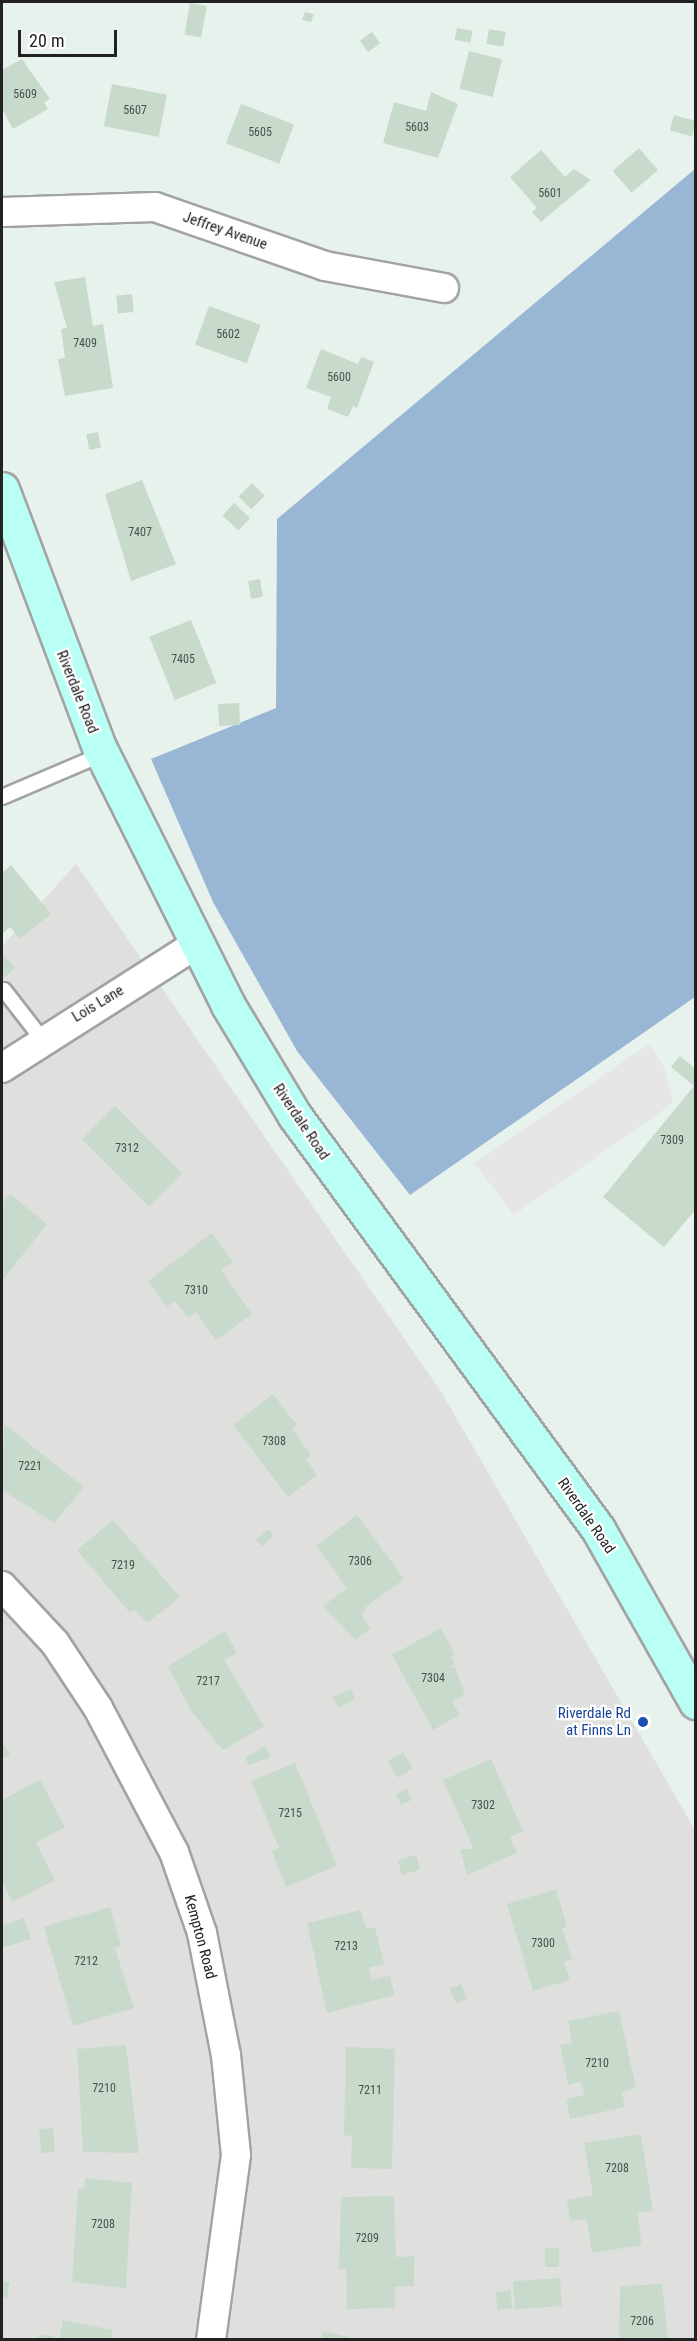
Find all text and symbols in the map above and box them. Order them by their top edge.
scale bar [21,18,120,56]
text: 20 m [29,30,64,51]
house number: 5609 [13,88,37,102]
house number: 5607 [123,104,147,118]
house number: 5603 [405,121,429,135]
house number: 5605 [248,126,272,140]
house number: 5601 [538,187,562,201]
street label: Jeffrey Avenue [180,208,270,254]
house number: 5602 [216,328,240,342]
house number: 7409 [73,337,97,351]
house number: 5600 [327,371,351,385]
house number: 7407 [128,526,152,540]
street label: Riverdale Road [52,648,102,736]
house number: 7405 [171,653,195,667]
street label: Lois Lane [69,982,127,1026]
street label: Riverdale Road [269,1081,333,1163]
house number: 7309 [660,1134,684,1148]
house number: 7312 [115,1142,139,1156]
house number: 7310 [184,1284,208,1298]
house number: 7308 [262,1435,286,1449]
house number: 7221 [18,1460,42,1474]
street label: Riverdale Road [553,1475,619,1557]
house number: 7306 [348,1555,372,1569]
house number: 7219 [111,1559,135,1573]
house number: 7304 [421,1672,445,1686]
house number: 7217 [196,1675,220,1689]
place label: Riverdale Rd at Finns Ln [558,1704,631,1739]
marker: Riverdale Rd at Finns Ln [636,1715,650,1729]
house number: 7302 [471,1799,495,1813]
house number: 7215 [278,1807,302,1821]
street label: Kempton Road [180,1893,220,1981]
house number: 7300 [531,1937,555,1951]
house number: 7213 [334,1940,358,1954]
house number: 7212 [74,1955,98,1969]
house number: 7210 [585,2057,609,2071]
house number: 7210 [92,2082,116,2096]
house number: 7211 [358,2084,382,2098]
house number: 7208 [605,2162,629,2176]
house number: 7208 [91,2218,115,2232]
house number: 7209 [355,2232,379,2246]
house number: 7206 [630,2315,654,2329]

